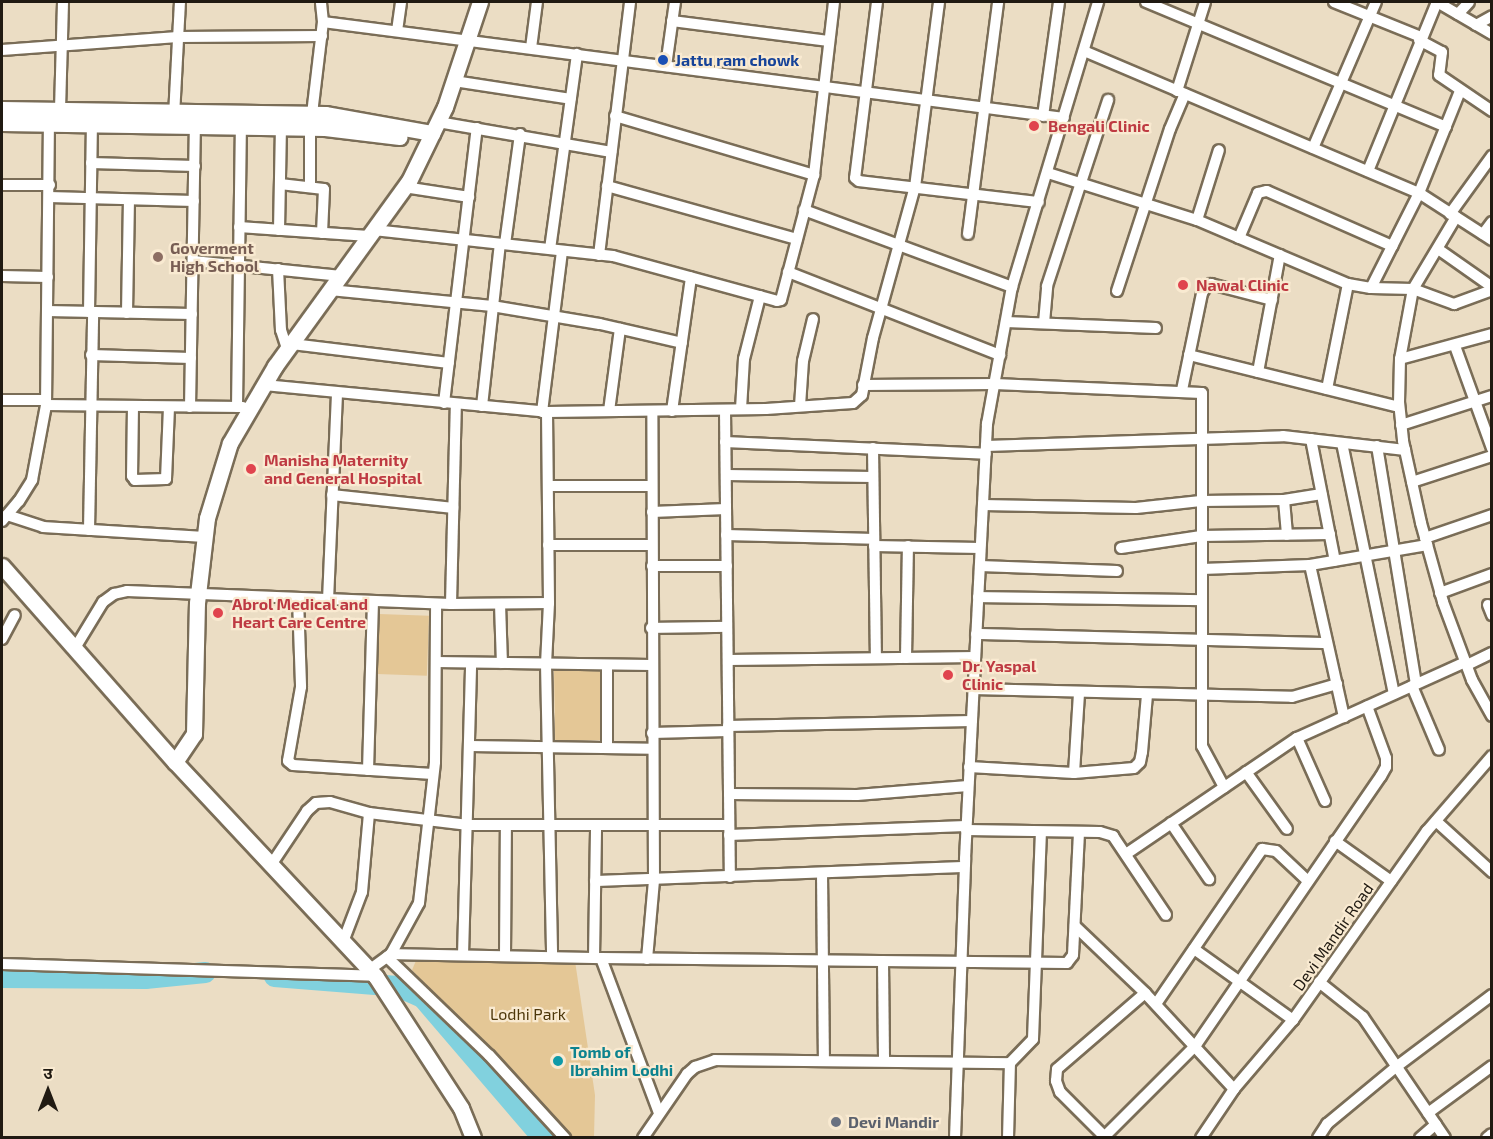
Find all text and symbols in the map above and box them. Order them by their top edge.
place label: Jattu ram chowk [675,50,799,70]
marker: Jattu ram chowk [656,53,670,67]
place label: Bengali Clinic [1048,116,1150,136]
marker: Bengali Clinic [1025,117,1043,135]
place label: Goverment High School [170,238,259,276]
marker: Goverment High School [151,250,165,264]
place label: Nawal Clinic [1196,275,1289,295]
marker: Nawal Clinic [1174,276,1192,294]
place label: Manisha Maternity and General Hospital [264,450,422,488]
marker: Manisha Maternity and General Hospital [242,460,260,478]
place label: Abrol Medical and Heart Care Centre [232,594,369,632]
marker: Abrol Medical and Heart Care Centre [209,604,227,622]
place label: Dr. Yaspal Clinic [962,656,1037,694]
marker: Dr. Yaspal Clinic [939,666,957,684]
street label: Devi Mandir Road [1289,879,1377,995]
park label: Lodhi Park [490,1004,566,1024]
place label: Tomb of Ibrahim Lodhi [570,1042,673,1080]
marker: Tomb of Ibrahim Lodhi [551,1054,565,1068]
north arrow [18,1061,78,1121]
text: उ [43,1063,53,1082]
place label: Devi Mandir [848,1112,939,1132]
marker: Devi Mandir [829,1115,843,1129]

